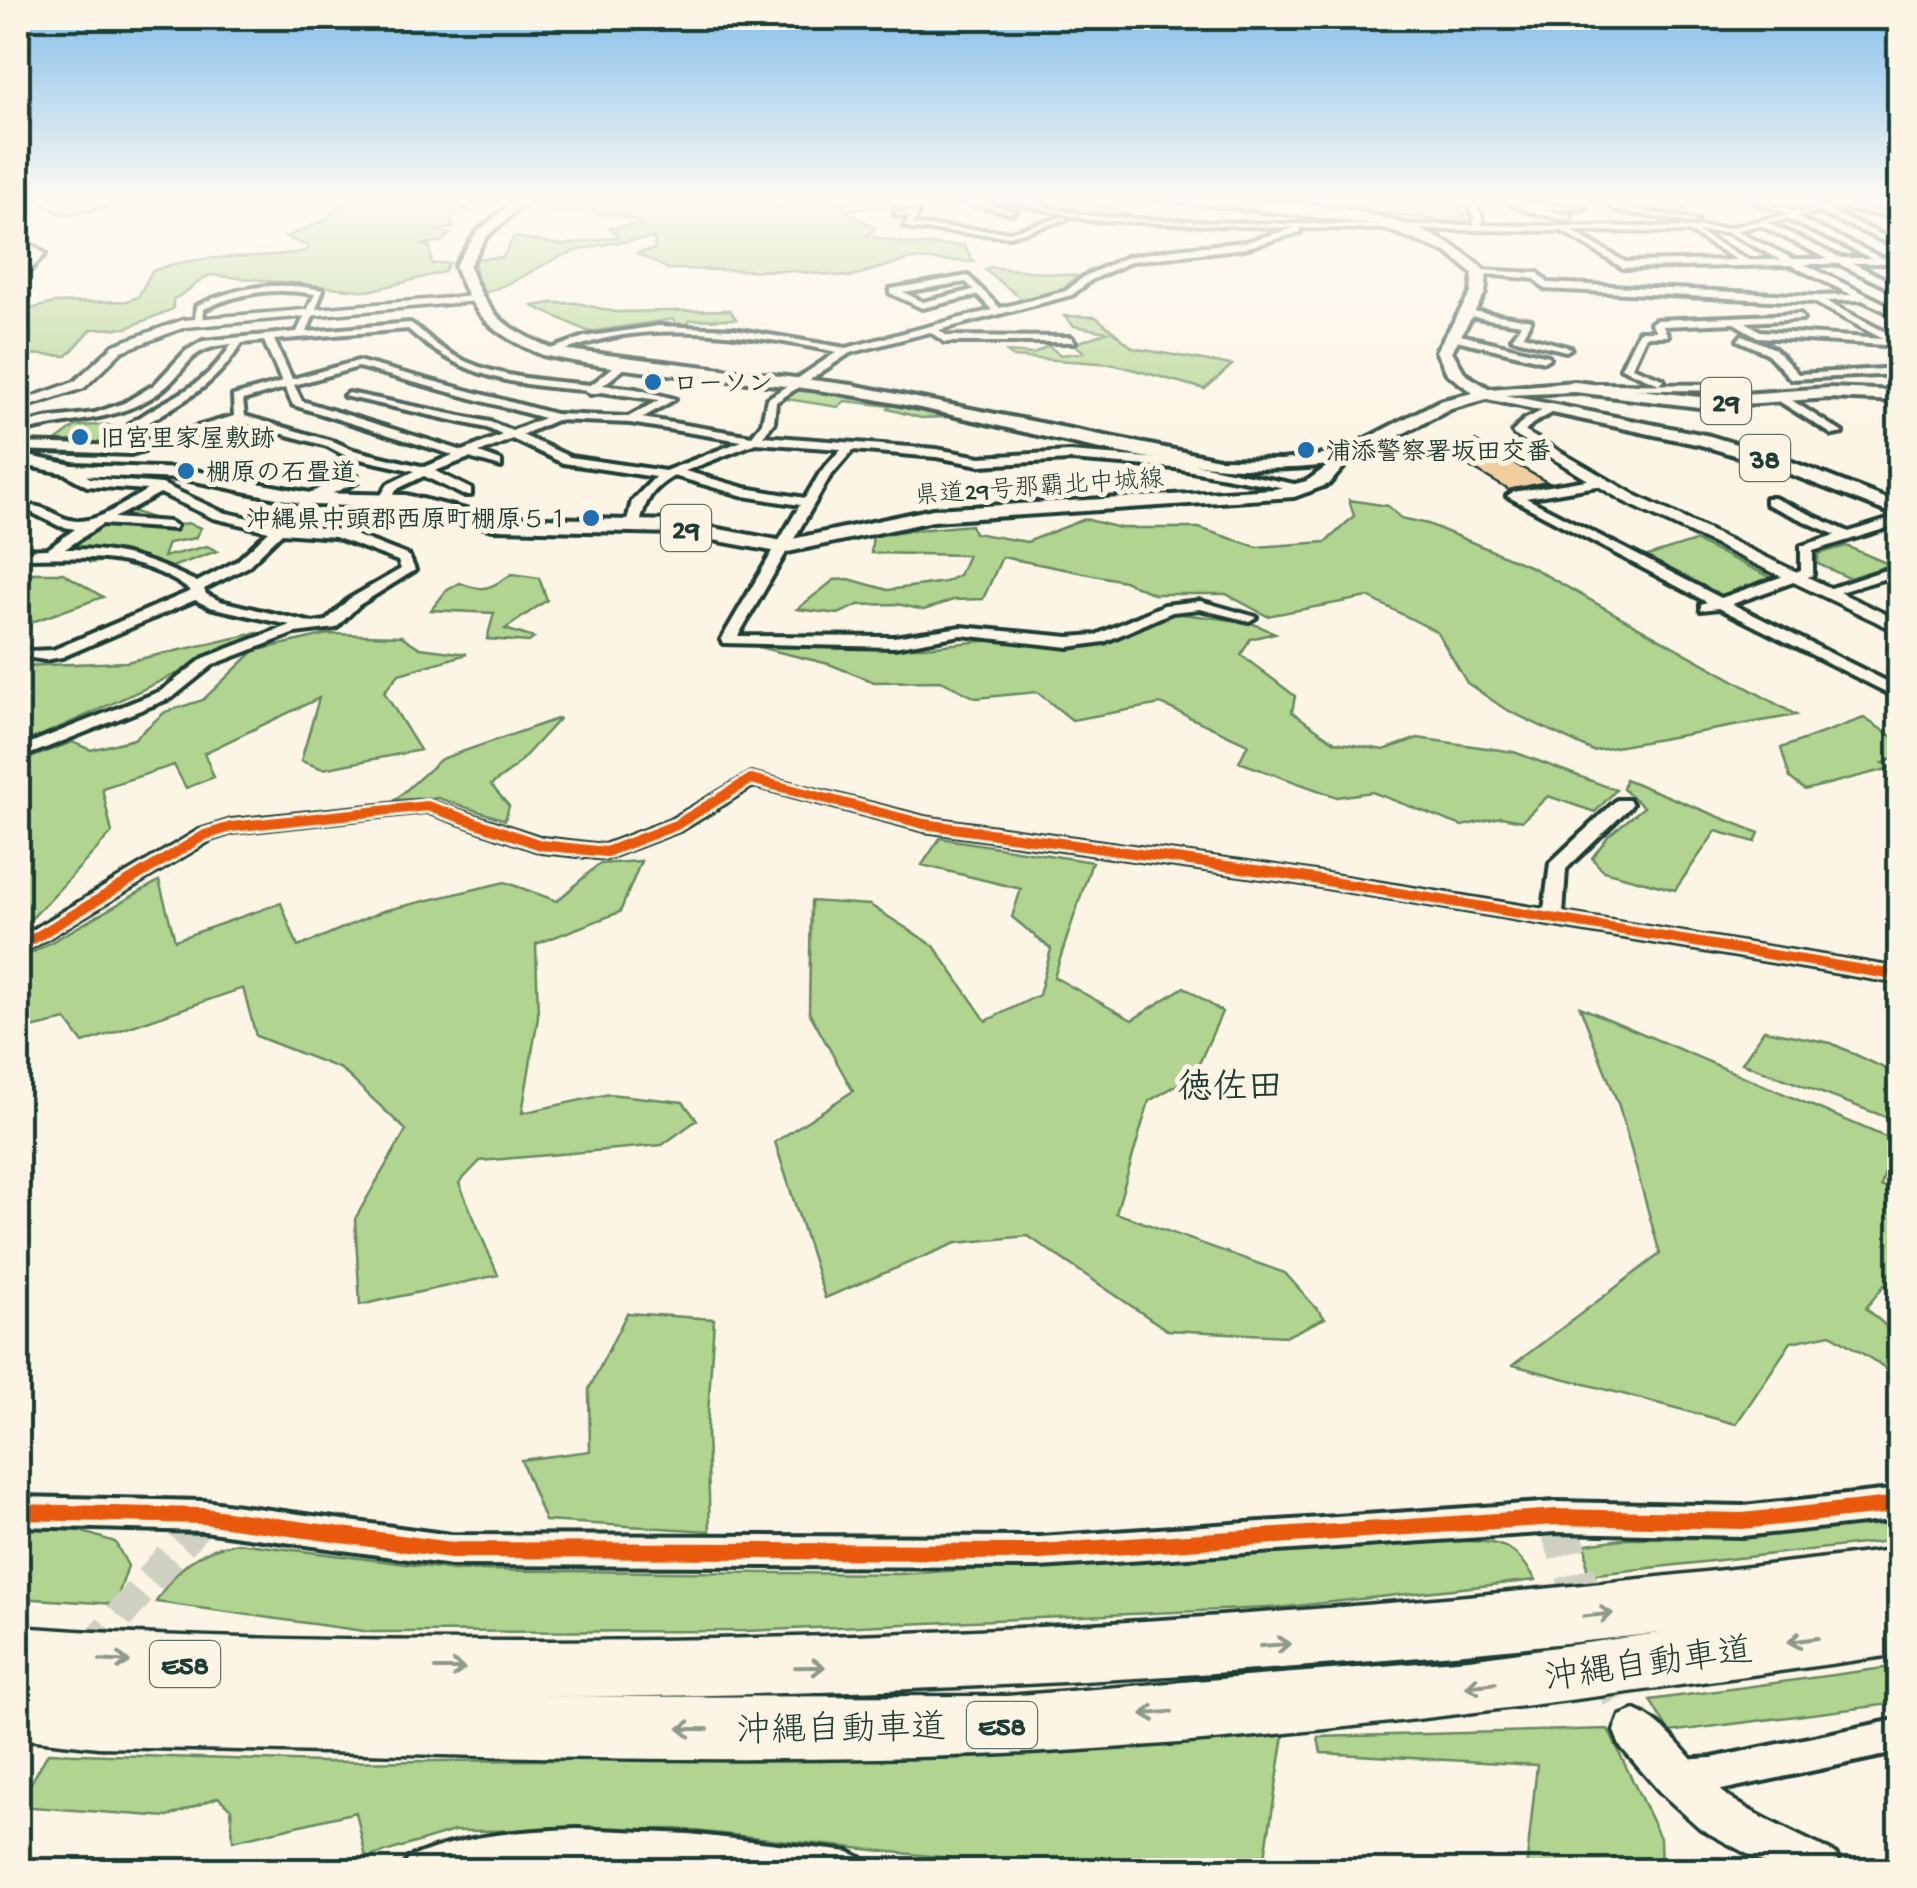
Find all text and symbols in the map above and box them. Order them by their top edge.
marker: ローソン [642,371,664,393]
place label: ローソン [673,372,773,401]
road number: 29 [1701,378,1751,424]
place label: 旧宮里家屋敷跡 [100,425,275,456]
marker: 旧宮里家屋敷跡 [69,426,91,448]
road number: 38 [1740,435,1790,481]
place label: 浦添警察署坂田交番 [1326,438,1551,469]
marker: 浦添警察署坂田交番 [1295,439,1317,461]
place label: 棚原の石畳道 [206,459,356,490]
marker: 棚原の石畳道 [175,460,197,482]
street label: 県道29号那覇北中城線 [914,464,1165,513]
road number: 29 [661,505,711,551]
place label: 沖縄県中頭郡西原町棚原５１ [246,506,571,537]
marker: 沖縄県中頭郡西原町棚原５１ [580,507,602,529]
district label: 徳佐田 [1177,1068,1283,1111]
one-way arrow [1582,1606,1614,1625]
street label: 沖縄自動車道 [1542,1631,1756,1702]
one-way arrow [1787,1632,1820,1650]
one-way arrow [1258,1635,1290,1654]
road number: E58 [150,1641,220,1687]
one-way arrow [98,1652,130,1671]
one-way arrow [794,1657,826,1676]
one-way arrow [434,1660,466,1678]
one-way arrow [1465,1676,1498,1695]
road number: E58 [967,1702,1037,1748]
one-way arrow [1142,1703,1174,1722]
street label: 沖縄自動車道 [736,1708,946,1755]
one-way arrow [677,1719,709,1738]

